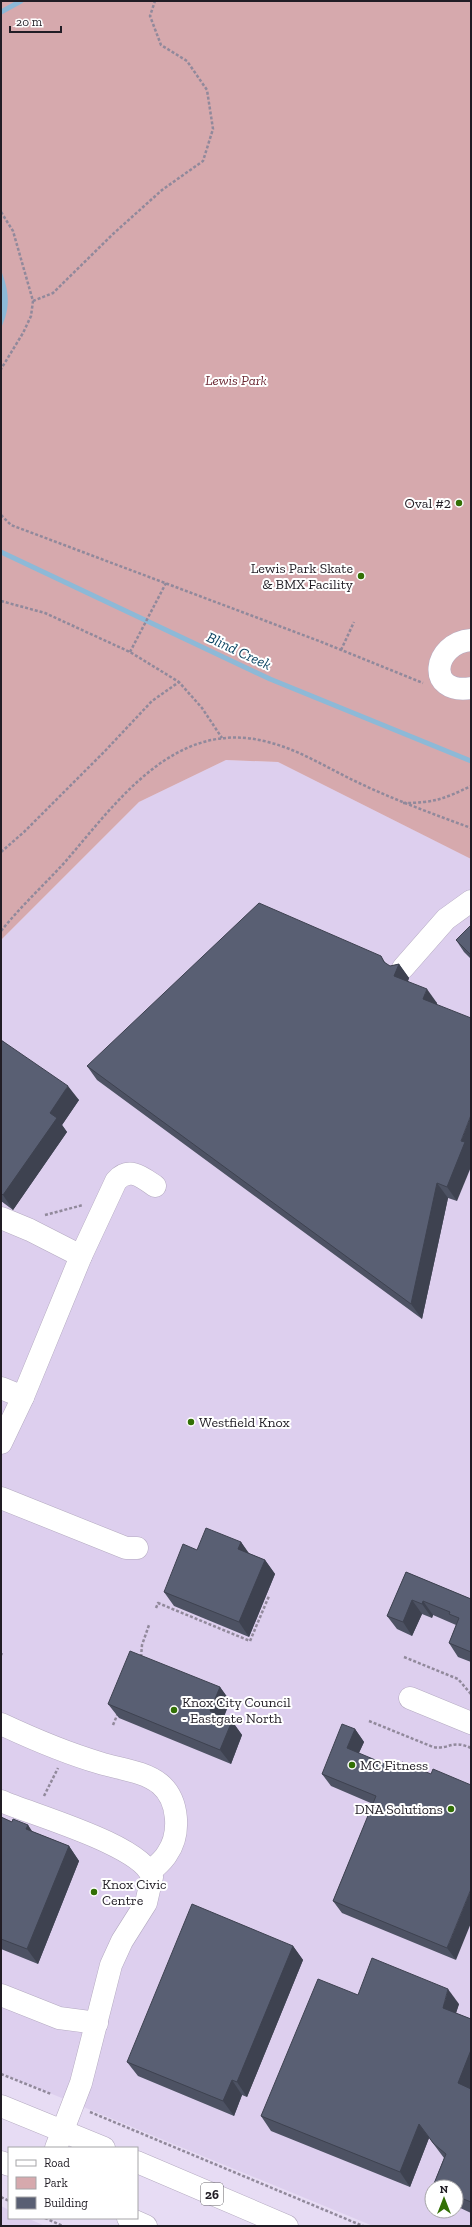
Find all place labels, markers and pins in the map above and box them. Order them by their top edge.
place label: Oval #2 [405,495,451,512]
marker: Oval #2 [454,498,464,508]
place label: Lewis Park Skate & BMX Facility [251,560,354,593]
marker: Lewis Park Skate & BMX Facility [356,571,366,581]
place label: Westfield Knox [199,1414,290,1431]
marker: Westfield Knox [186,1417,196,1427]
place label: Knox City Council - Eastgate North [182,1694,291,1727]
marker: Knox City Council - Eastgate North [169,1705,179,1715]
place label: MC Fitness [360,1757,428,1774]
marker: MC Fitness [347,1760,357,1770]
place label: DNA Solutions [355,1801,443,1818]
marker: DNA Solutions [446,1804,456,1814]
place label: Knox Civic Centre [102,1876,167,1909]
marker: Knox Civic Centre [89,1887,99,1897]

